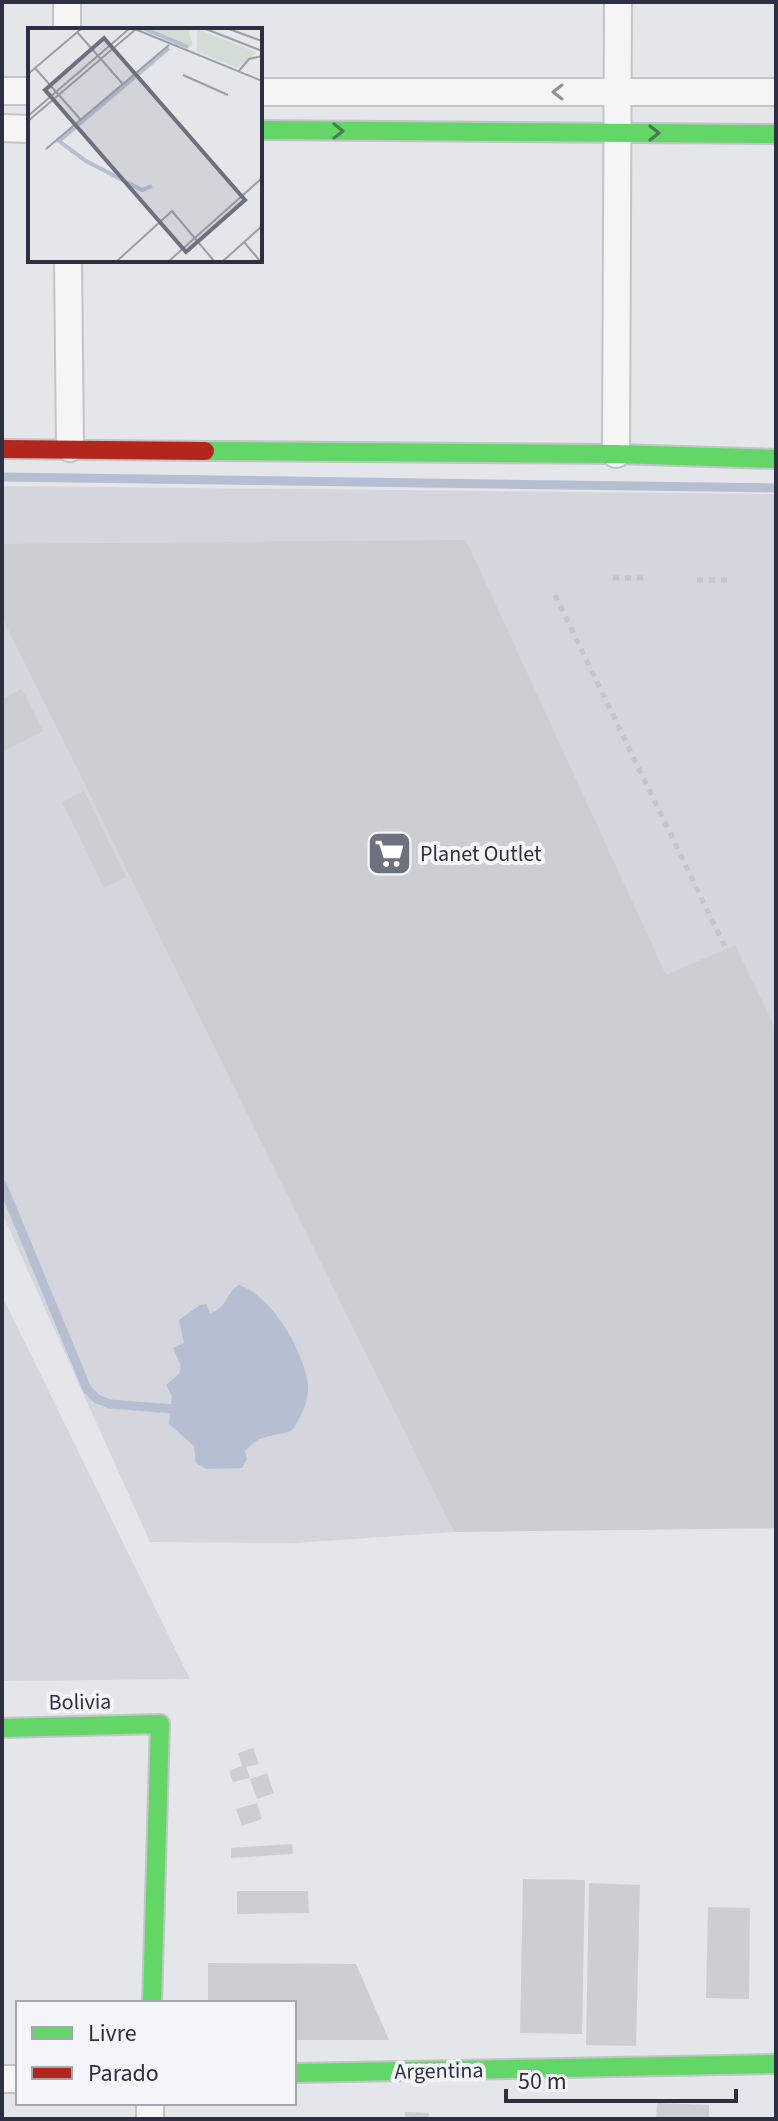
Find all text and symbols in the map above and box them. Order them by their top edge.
inset map [28,28,262,262]
one-way arrow [551,83,564,101]
one-way arrow [332,122,345,140]
one-way arrow [648,125,661,142]
supermarket icon: Planet Outlet [365,830,413,878]
place label: Planet Outlet [420,838,542,870]
street label: Bolivia [48,1685,112,1719]
legend [16,2001,296,2105]
text: Livre [88,2016,137,2051]
scale bar [506,2053,736,2103]
street label: Argentina [394,2054,484,2088]
text: Parado [88,2056,159,2091]
text: 50 m [518,2064,567,2099]

